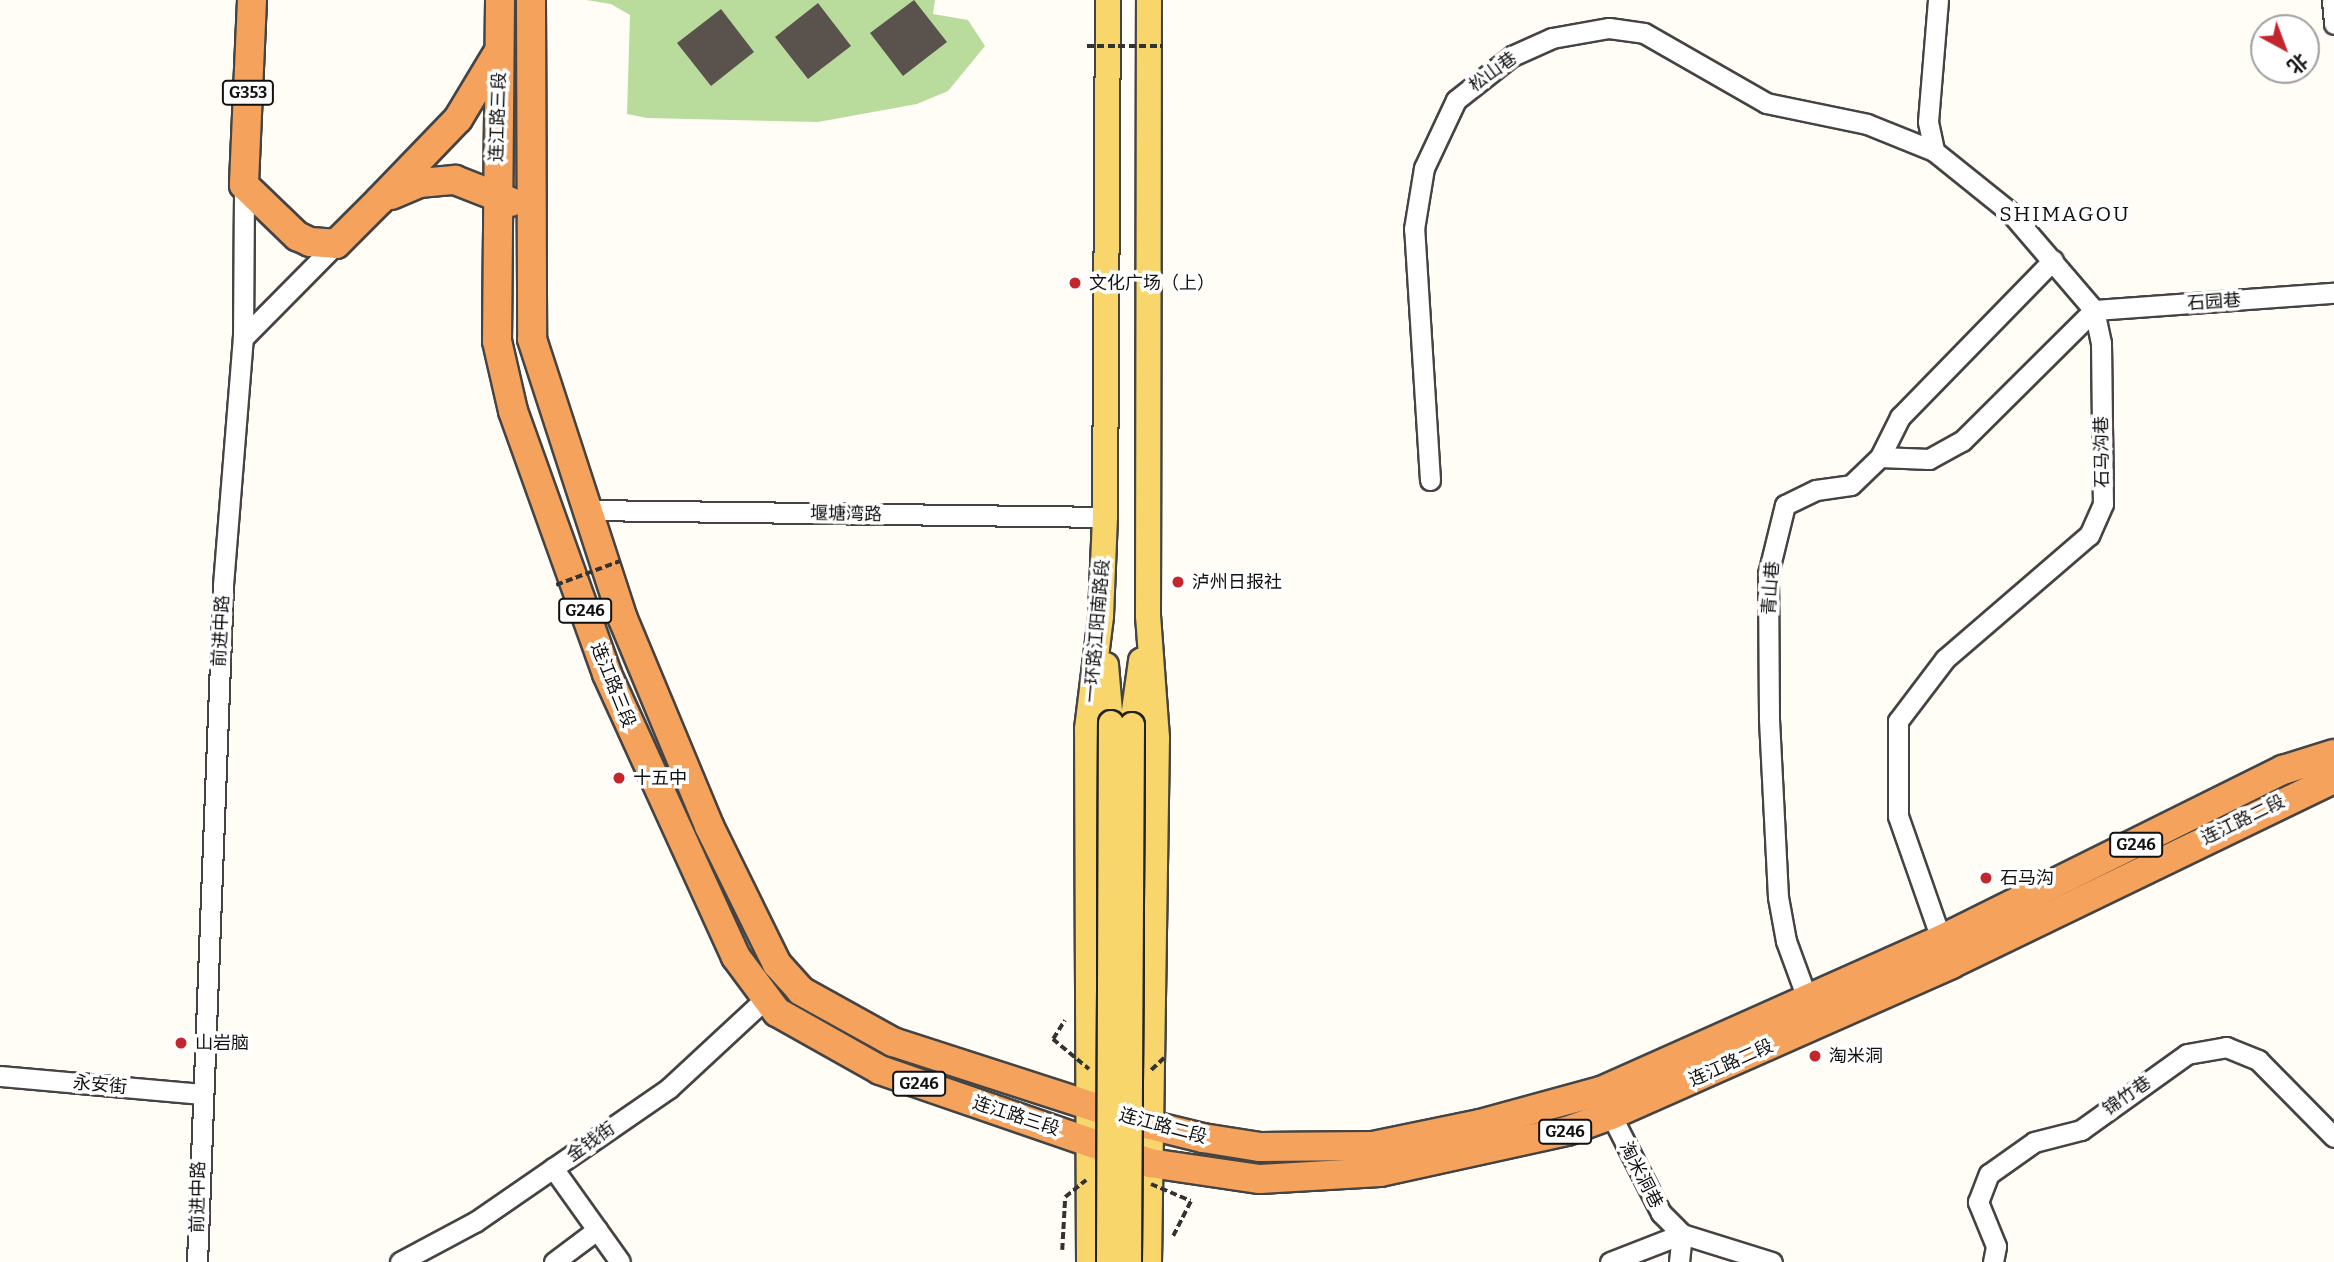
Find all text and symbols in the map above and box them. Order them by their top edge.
north arrow [2250,14,2320,84]
street label: 松山巷 [1465,47,1521,97]
text: 北 [2283,49,2313,79]
street label: 连江路三段 [486,72,510,162]
road number: G353 [222,80,274,106]
district label: SHIMAGOU [2000,201,2130,227]
place label: 文化广场（上） [1089,272,1215,294]
marker: 文化广场（上） [1067,275,1083,291]
street label: 石园巷 [2186,289,2242,315]
street label: 石马沟巷 [2091,416,2113,488]
street label: 堰塘湾路 [810,503,882,525]
street label: 一环路江阳南路段 [1080,558,1114,704]
street label: 青山巷 [1758,560,1784,616]
place label: 泸州日报社 [1192,571,1282,593]
marker: 泸州日报社 [1170,574,1186,590]
street label: 前进中路 [208,594,234,668]
road number: G246 [557,598,613,624]
street label: 连江路三段 [586,639,640,731]
place label: 十五中 [633,767,687,789]
marker: 十五中 [611,770,627,786]
street label: 连江路二段 [2198,791,2288,849]
road number: G246 [2108,832,2164,858]
place label: 石马沟 [2000,867,2054,889]
marker: 石马沟 [1978,870,1994,886]
place label: 山岩脑 [195,1032,249,1054]
marker: 山岩脑 [173,1035,189,1051]
street label: 连江路二段 [1685,1035,1777,1091]
place label: 淘米洞 [1829,1045,1883,1067]
marker: 淘米洞 [1807,1048,1823,1064]
street label: 永安街 [72,1072,128,1098]
road number: G246 [891,1072,947,1096]
street label: 锦竹巷 [2099,1072,2155,1120]
street label: 连江路三段 [970,1092,1062,1140]
street label: 连江路二段 [1117,1104,1209,1148]
street label: 金钱街 [563,1118,619,1166]
road number: G246 [1537,1120,1593,1144]
street label: 淘米洞巷 [1615,1138,1667,1212]
street label: 前进中路 [187,1161,209,1233]

